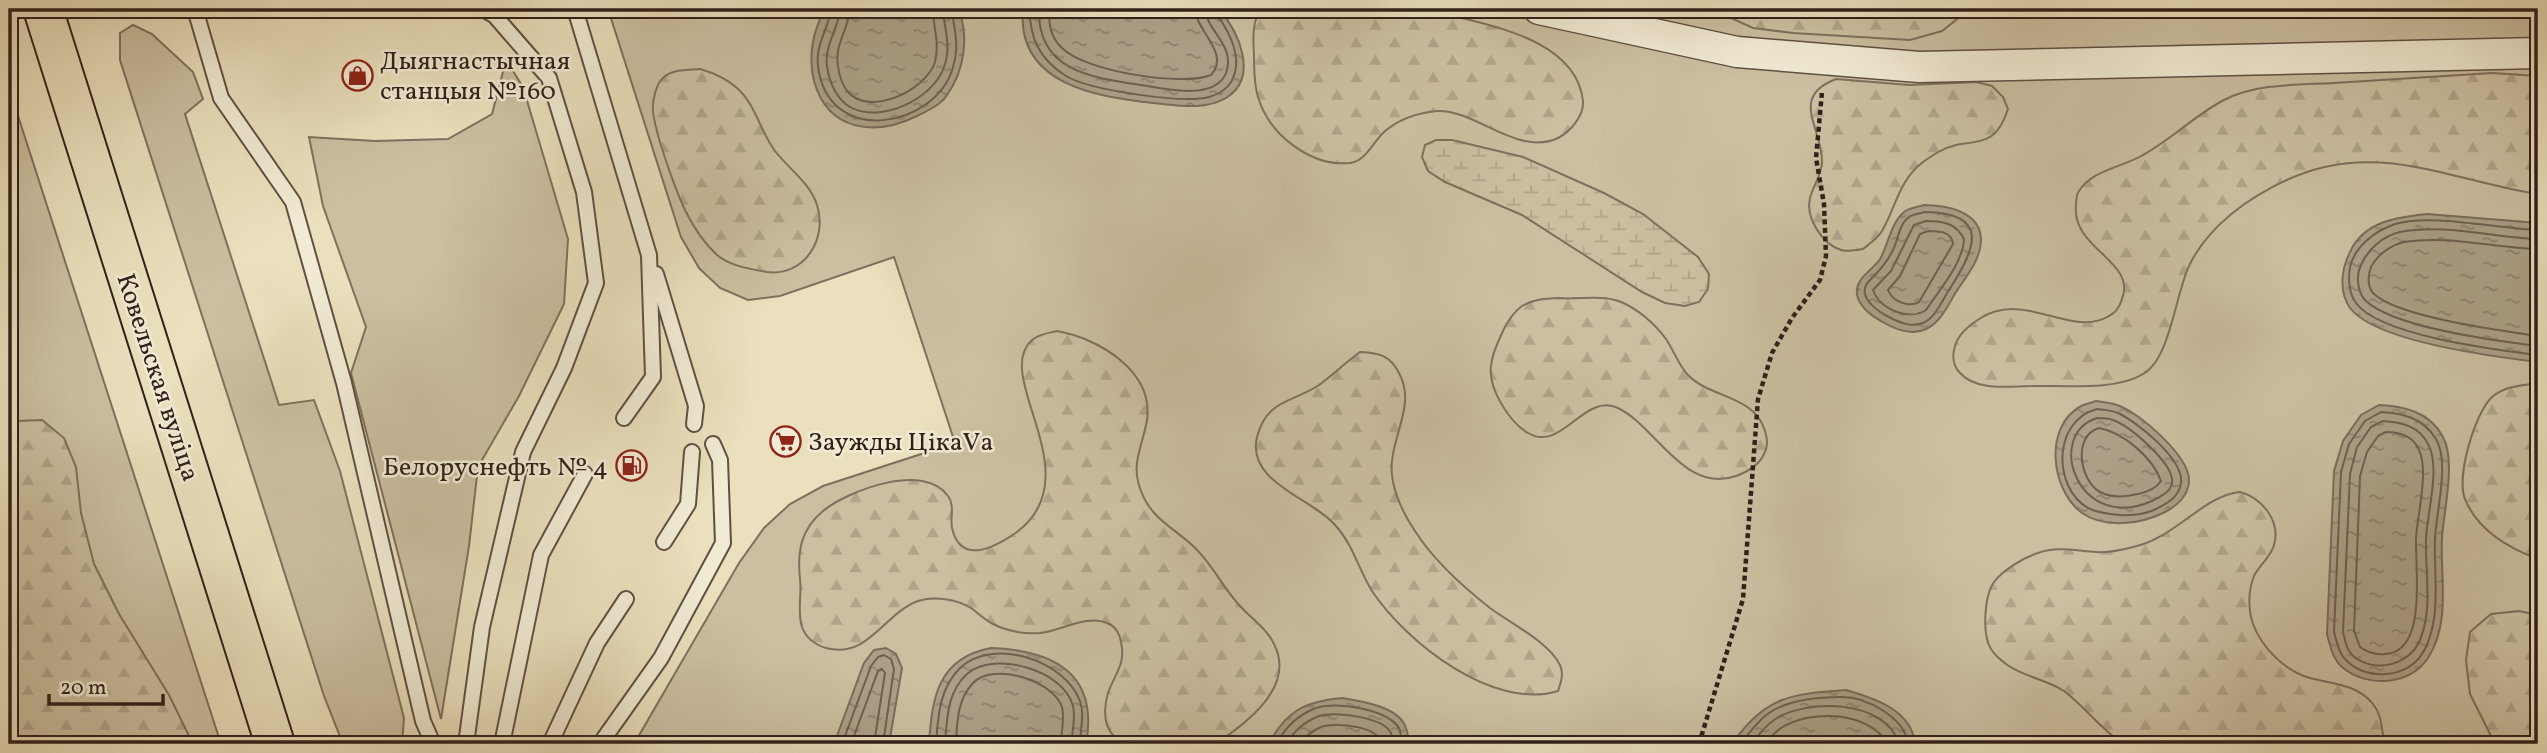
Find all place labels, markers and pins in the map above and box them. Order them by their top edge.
place label: Дыягнастычная станцыя №160 [380,44,570,110]
shop icon: Дыягнастычная станцыя №160 [340,58,374,92]
supermarket icon: Заужды ЦікаVа [768,424,802,458]
place label: Заужды ЦікаVа [808,425,993,461]
fuel station icon: Белоруснефть № 4 [614,449,648,483]
place label: Белоруснефть № 4 [383,450,608,486]

